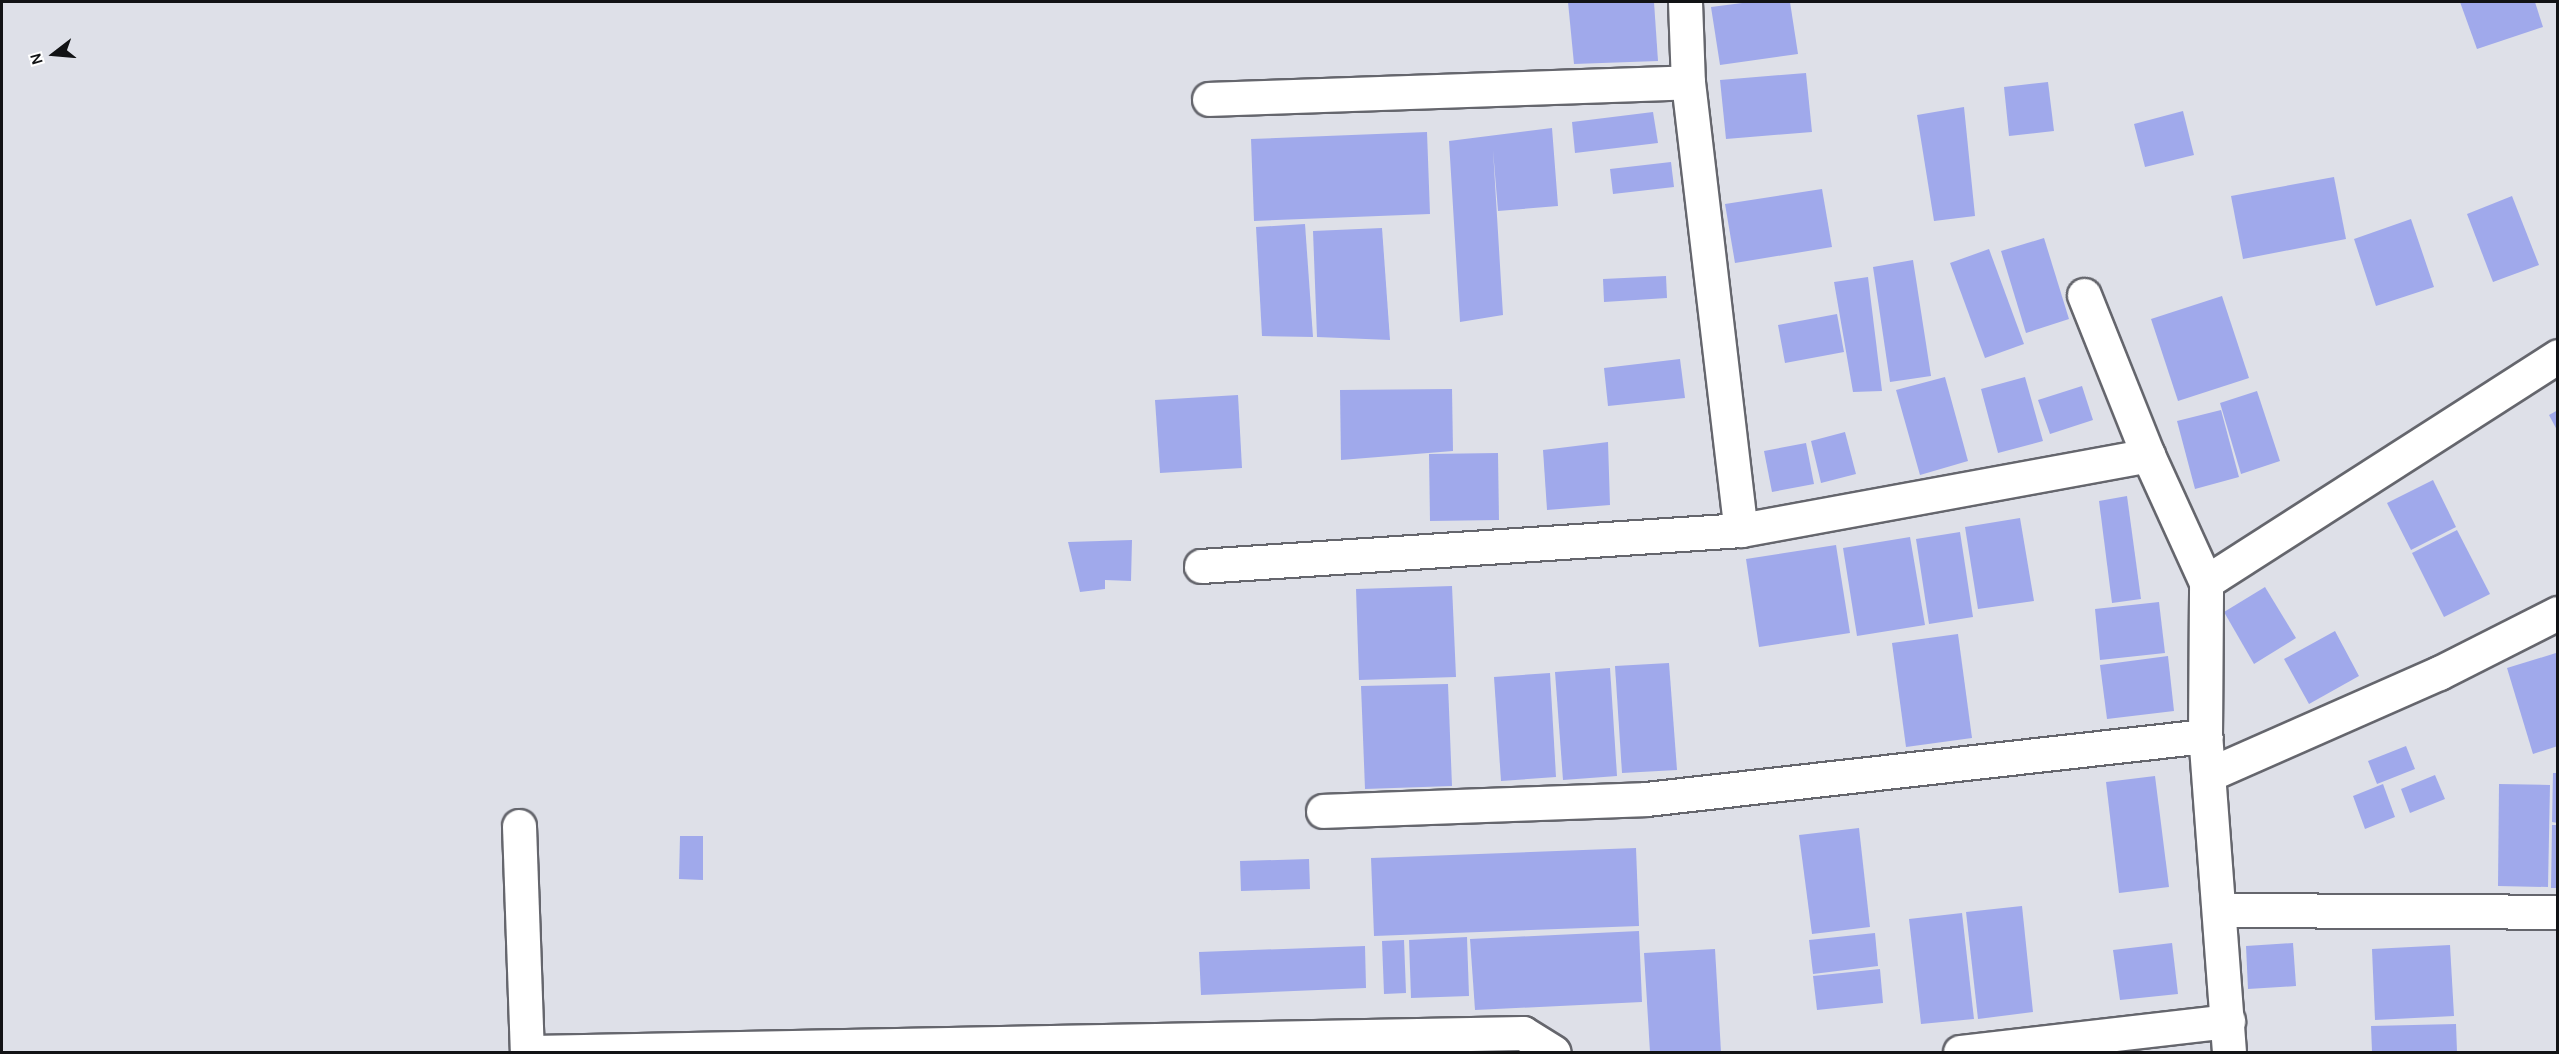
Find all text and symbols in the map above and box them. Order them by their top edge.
north arrow [24,24,84,84]
text: N [26,51,47,67]

